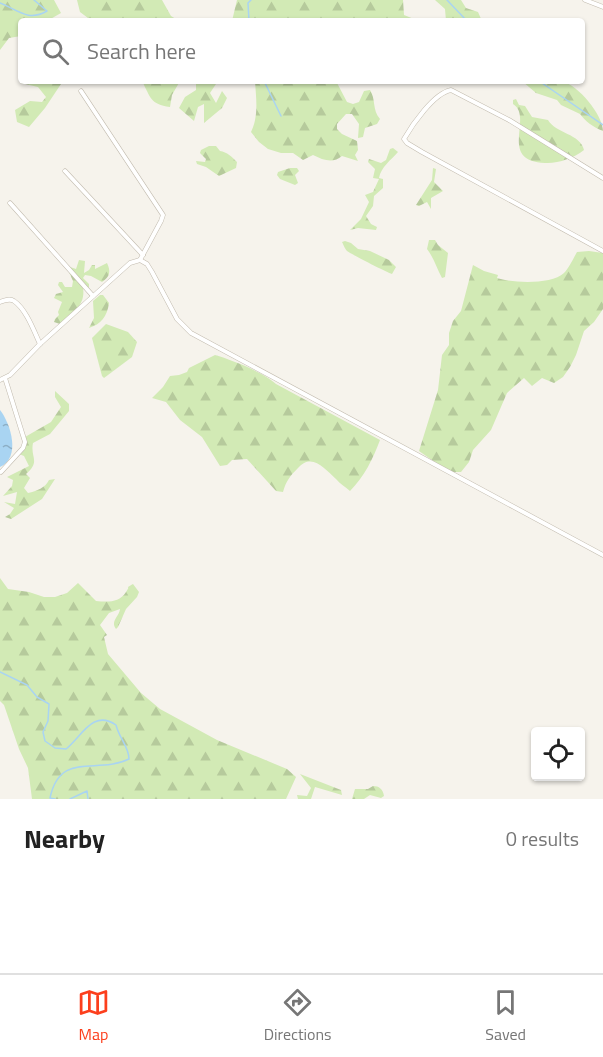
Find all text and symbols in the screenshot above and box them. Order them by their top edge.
search box [18,18,585,84]
text: Search here [87,34,196,68]
icon: search [39,35,72,68]
map controls [531,727,585,781]
button: locate [531,727,585,781]
text: Nearby [24,819,105,858]
text: 0 results [506,823,579,854]
tab: Map [77,986,110,1046]
tab: Directions [264,986,332,1046]
tab: Saved [485,986,526,1046]

